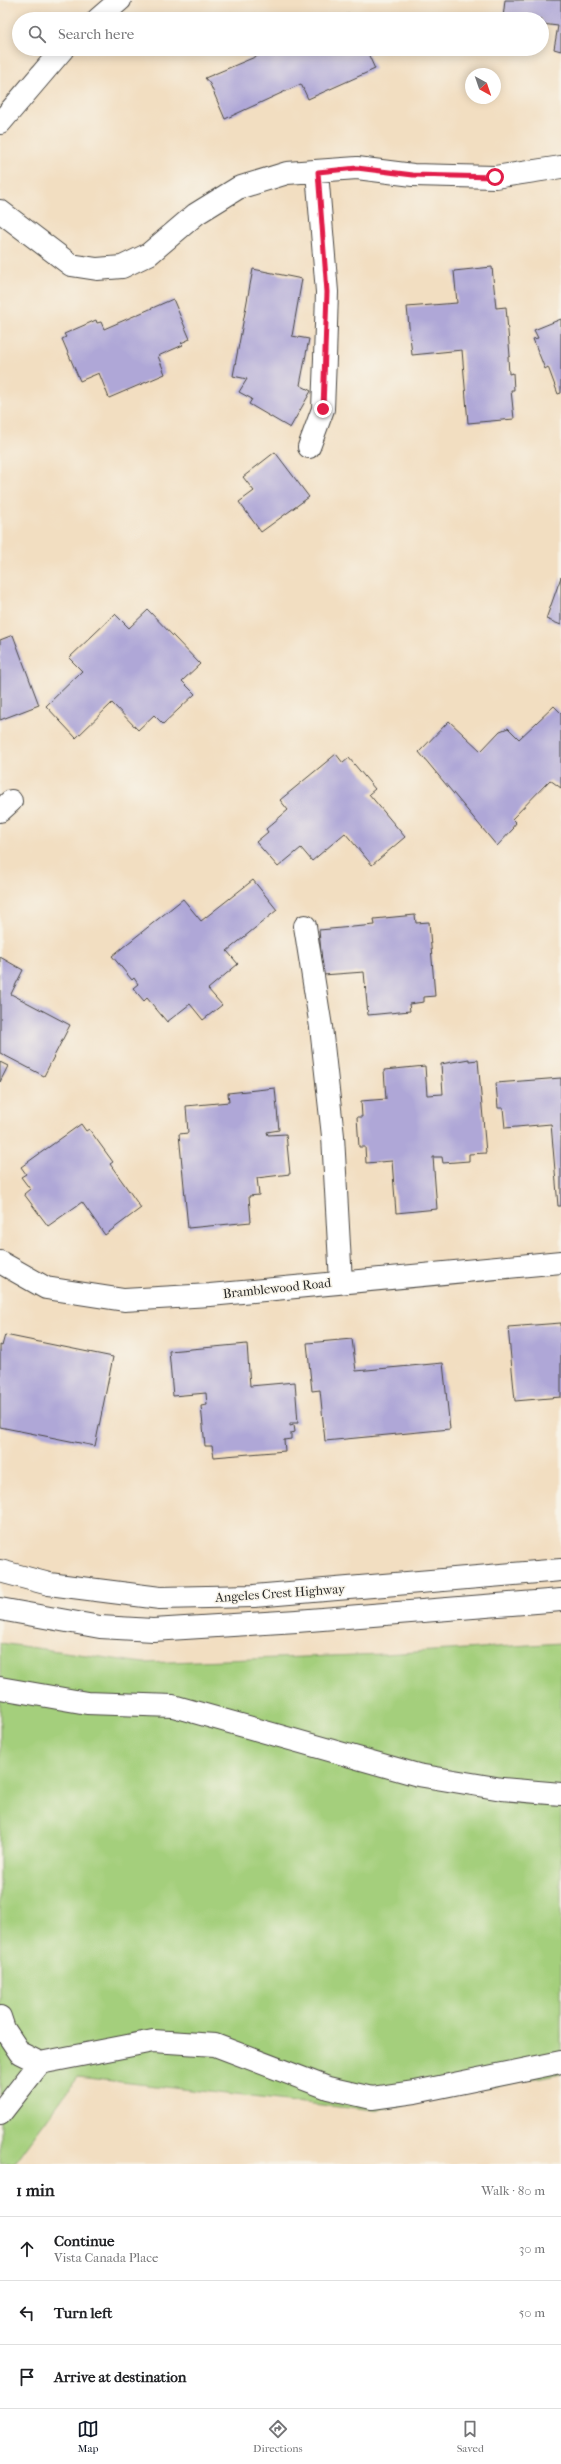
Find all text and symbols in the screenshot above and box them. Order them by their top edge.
search box [12,12,549,56]
icon: search [26,23,48,45]
text: Search here [58,25,134,43]
north arrow [465,68,501,104]
route start [486,168,504,186]
route end [314,400,332,418]
street label: Bramblewood Road [222,1275,333,1301]
street label: Angeles Crest Highway [214,1581,346,1605]
text: 1 min [16,2180,55,2200]
text: Walk · 80 m [481,2183,545,2198]
text: Continue [54,2232,114,2250]
icon: ahead [16,2238,38,2260]
text: 30 m [519,2241,545,2256]
text: Vista Canada Place [54,2250,158,2265]
icon: left [16,2302,38,2324]
text: Turn left [54,2304,112,2322]
text: 50 m [519,2305,545,2320]
icon: arrive [16,2366,38,2388]
text: Arrive at destination [54,2368,186,2386]
tab: Map [77,2418,99,2455]
tab: Directions [253,2418,303,2455]
tab: Saved [457,2418,484,2455]

